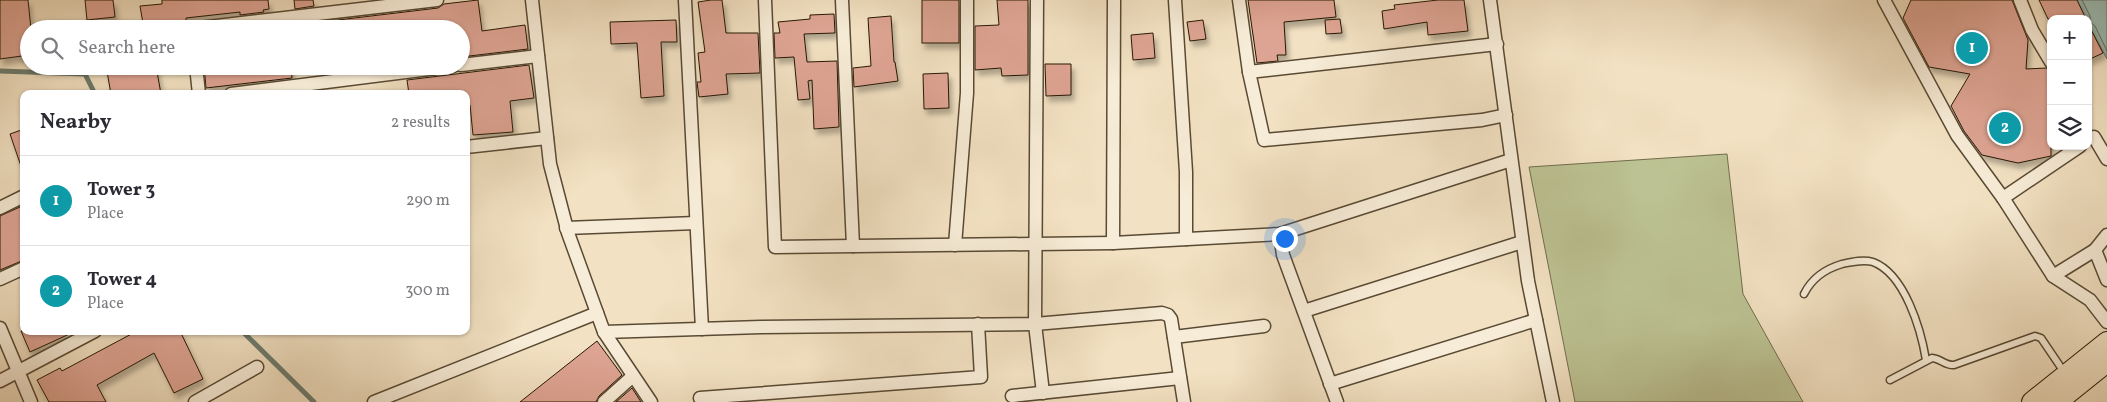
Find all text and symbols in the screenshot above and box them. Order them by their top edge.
map controls [2047,15,2092,150]
button: + [2047,15,2092,60]
search box [20,20,470,75]
pin: 1 [1956,29,1988,67]
icon: search [38,34,66,62]
text: Search here [78,35,175,61]
button: − [2047,60,2092,105]
button: layers [2047,105,2092,150]
text: Nearby [40,108,111,137]
pin: 2 [1989,109,2021,147]
text: 2 results [391,112,450,134]
text: Tower 3 [87,177,155,203]
text: 1 [53,190,59,212]
text: 290 m [406,190,450,212]
text: Place [87,203,124,225]
your location [1272,226,1298,252]
text: Tower 4 [87,267,157,293]
text: 2 [52,280,60,302]
text: 300 m [405,280,450,302]
text: Place [87,293,124,315]

